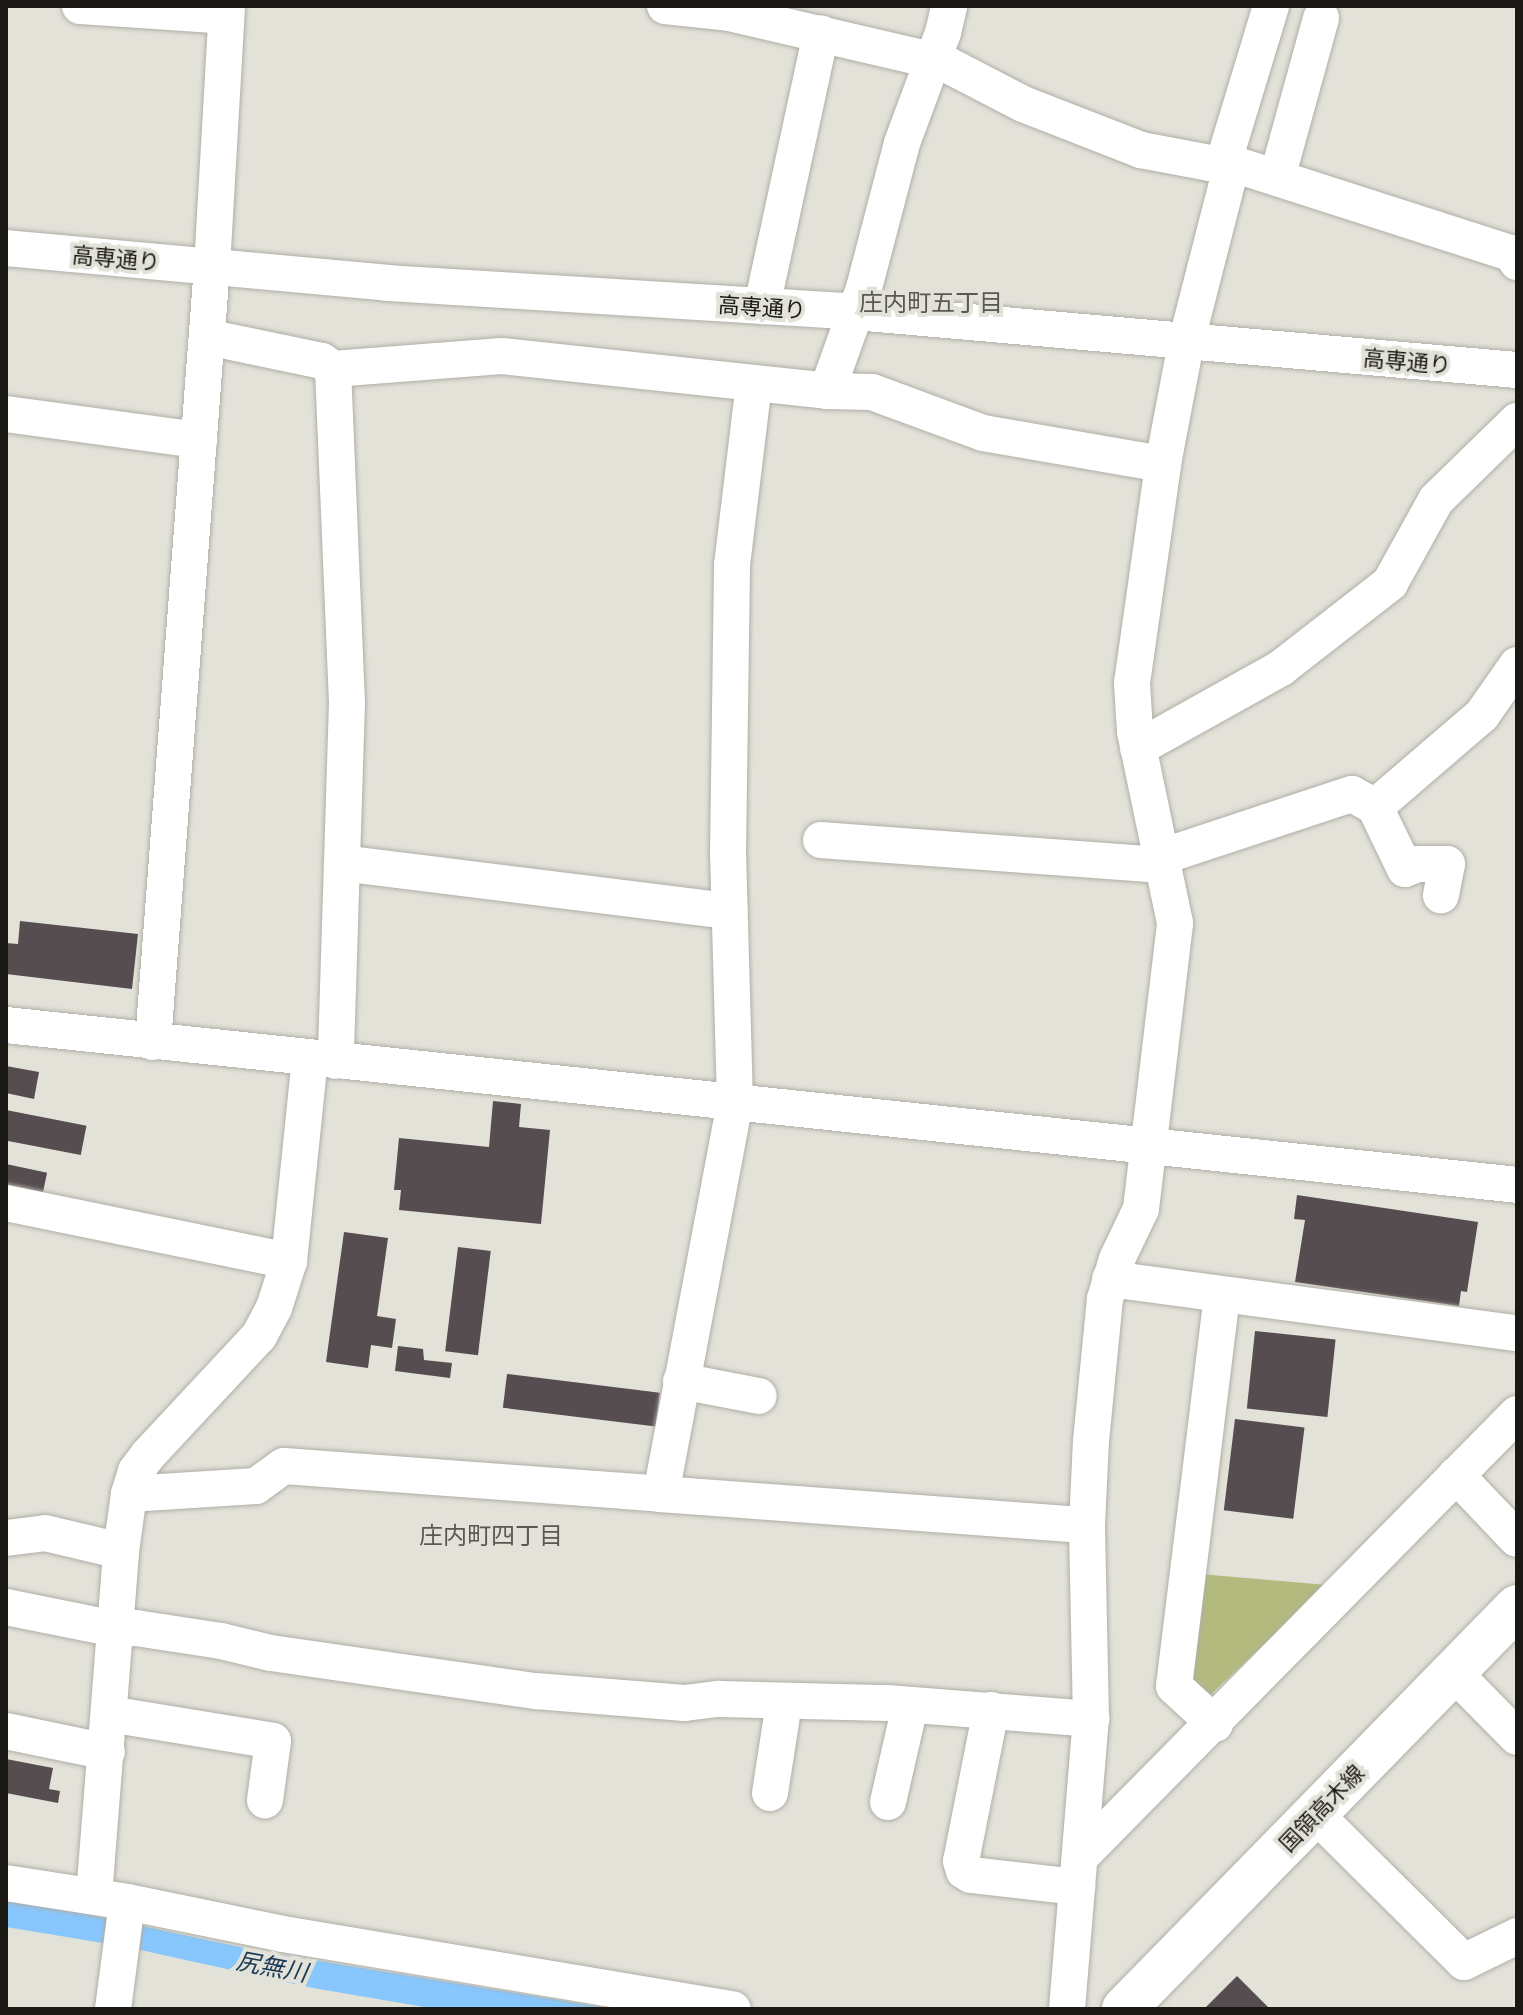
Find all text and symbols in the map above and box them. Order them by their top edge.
street label: 高専通り [71,241,161,275]
district label: 庄内町五丁目 [859,288,1003,316]
street label: 高専通り [717,291,807,323]
street label: 高専通り [1362,344,1452,378]
district label: 庄内町四丁目 [419,1521,563,1549]
street label: 国領高木線 [1273,1759,1369,1857]
water label: 尻無川 [234,1946,310,1986]

